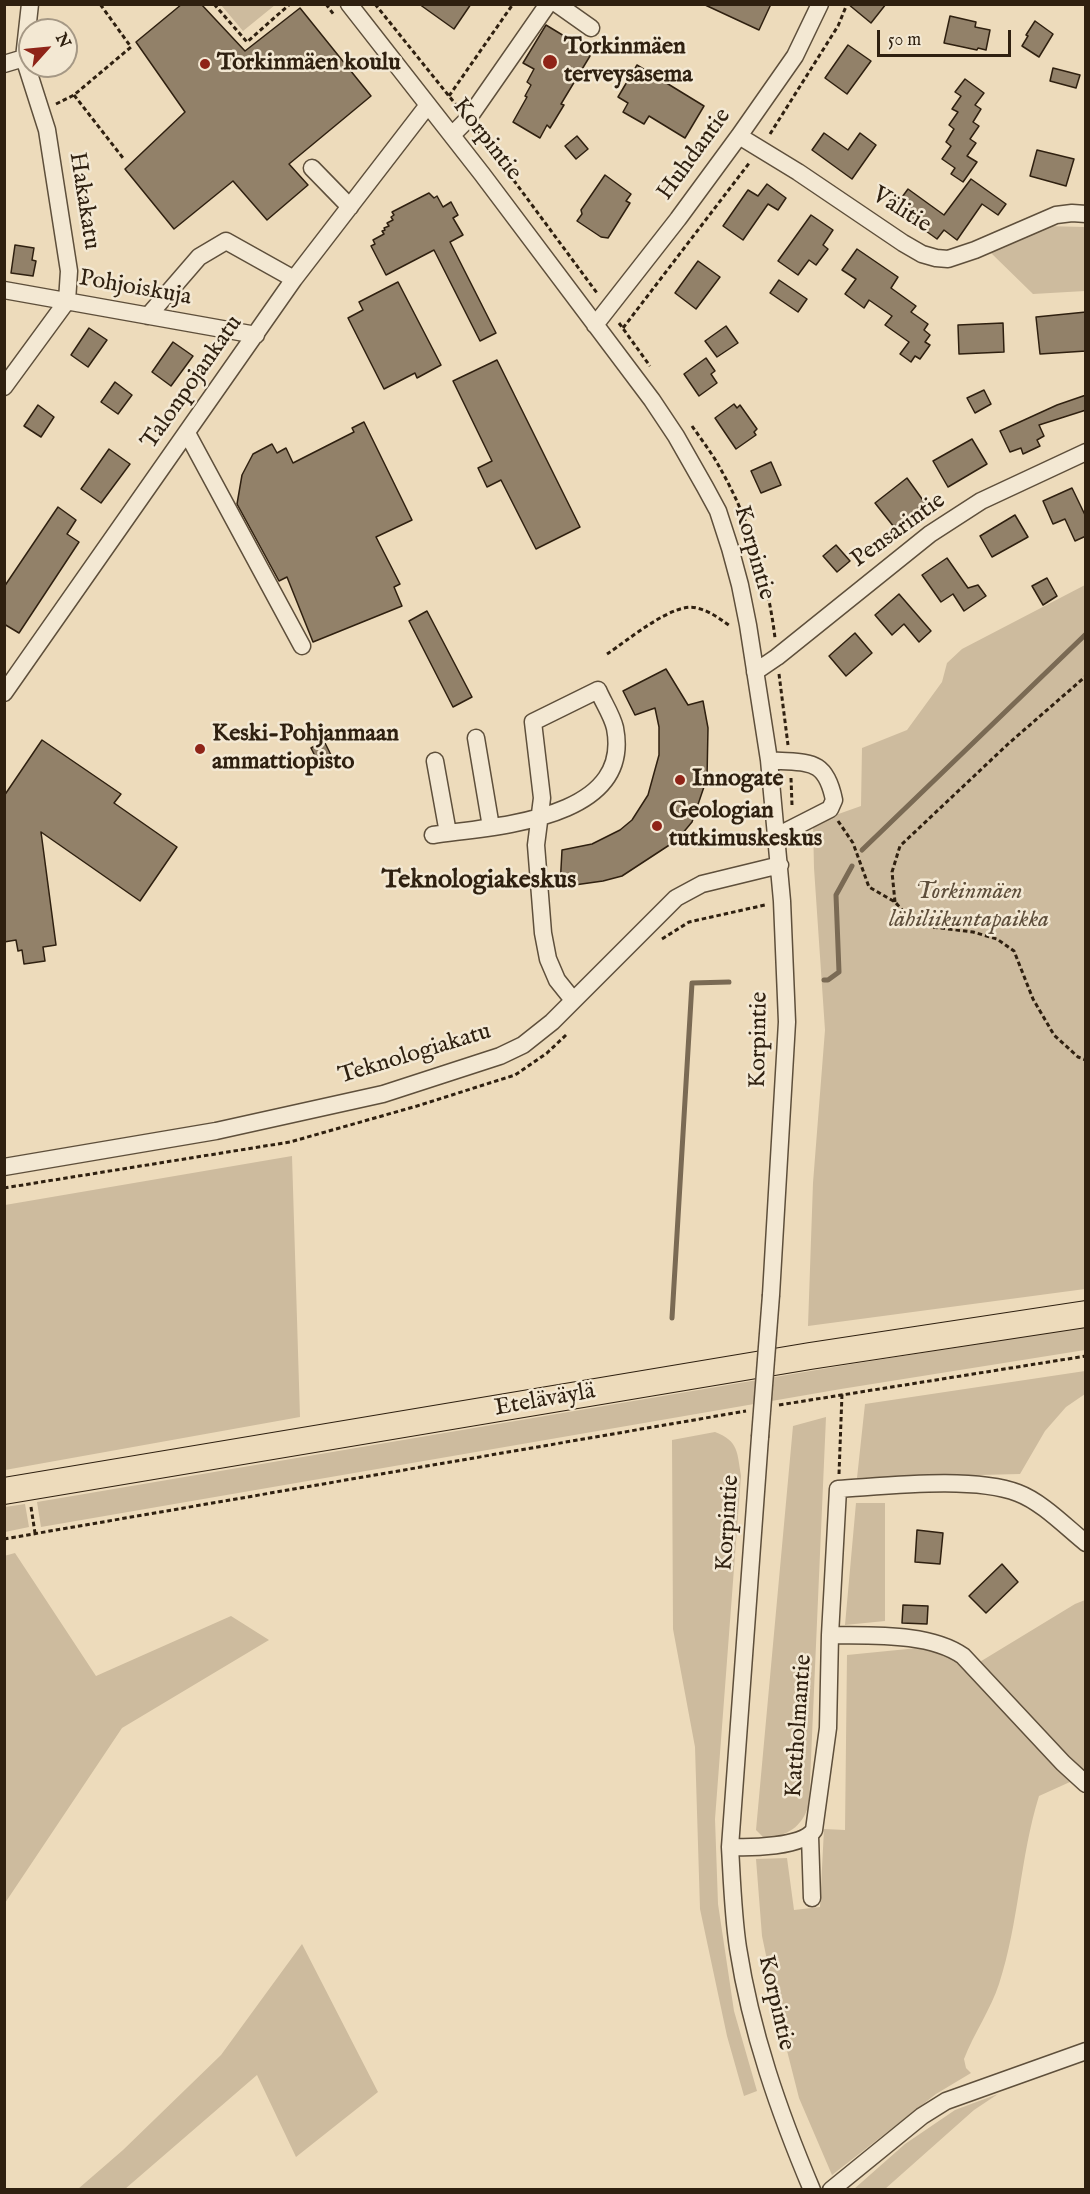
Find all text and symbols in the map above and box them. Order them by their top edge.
north arrow [18,18,78,78]
scale bar [880,18,1014,56]
text: 50 m [888,29,921,52]
text: N [50,30,74,51]
place label: Torkinmäen terveysasema [564,34,693,90]
place label: Torkinmäen koulu [217,50,401,78]
marker: Torkinmäen terveysasema [541,53,559,71]
marker: Torkinmäen koulu [198,57,212,71]
street label: Korpintie [445,93,527,187]
street label: Huhdantie [652,103,738,207]
street label: Hakakatu [61,150,105,252]
street label: Välitie [866,182,936,240]
street label: Pohjoiskuja [77,265,193,313]
street label: Talonpojankatu [136,311,250,455]
street label: Pensarintie [846,487,952,575]
street label: Korpintie [726,503,780,603]
place label: Keski-Pohjanmaan ammattiopisto [212,721,399,777]
marker: Keski-Pohjanmaan ammattiopisto [193,742,207,756]
place label: Innogate [692,766,783,794]
marker: Innogate [673,773,687,787]
place label: Geologian tutkimuskeskus [669,798,822,854]
marker: Geologian tutkimuskeskus [650,819,664,833]
district label: Teknologiakeskus [382,866,576,898]
park label: Torkinmäen lähiliikuntapaikka [889,879,1049,935]
street label: Korpintie [745,991,775,1089]
street label: Teknologiakatu [335,1018,495,1092]
street label: Eteläväylä [492,1378,598,1424]
street label: Korpintie [711,1474,747,1572]
street label: Kattholmantie [781,1653,819,1799]
street label: Korpintie [750,1953,800,2053]

